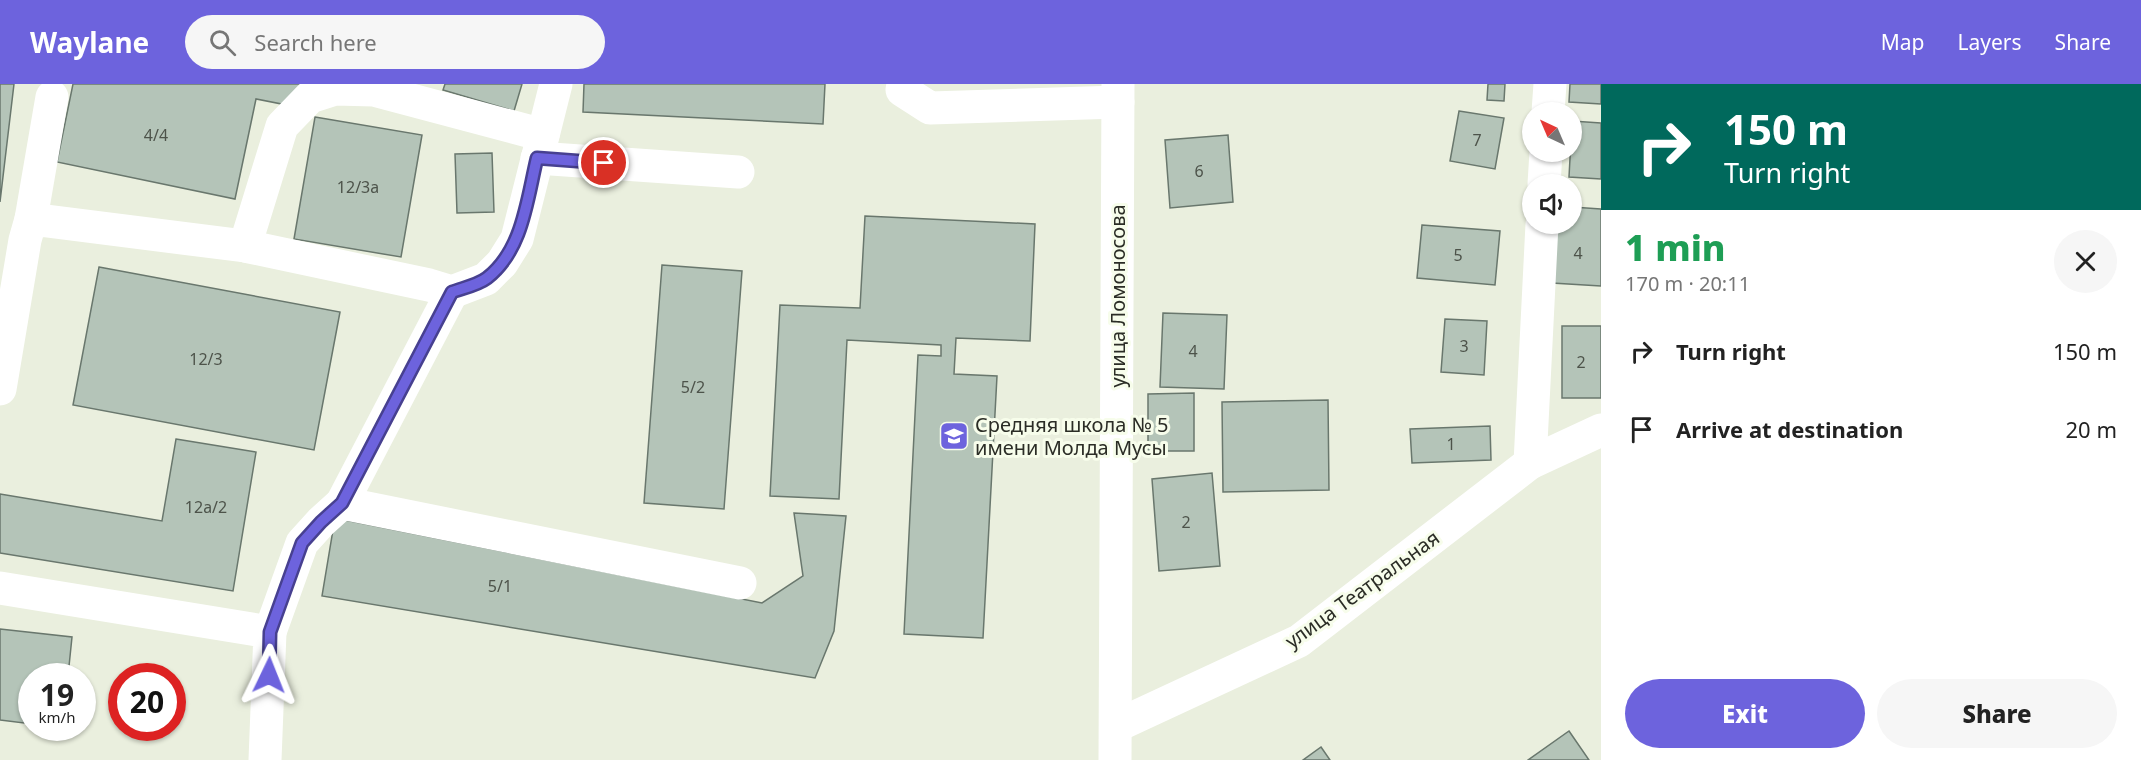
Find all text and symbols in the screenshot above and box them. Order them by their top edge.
search box [185,15,605,69]
text: Waylane [30,23,149,61]
icon: search [206,26,239,59]
text: Search here [254,27,377,57]
text: Map [1881,28,1925,56]
text: Layers [1958,28,2022,56]
text: Share [2055,28,2111,56]
text: 150 m [1724,100,1848,157]
north arrow [1522,102,1582,162]
map controls [1522,102,1582,234]
icon: right [1625,108,1703,186]
house number: 4/4 [144,124,168,146]
house number: 7 [1472,129,1482,151]
pin [578,137,629,188]
icon: arrive [587,146,620,179]
text: Turn right [1724,154,1850,191]
house number: 6 [1194,160,1204,182]
button: sound [1522,174,1582,234]
house number: 12/3а [337,176,379,198]
street label: улица Ломоносова [1104,204,1131,388]
text: 1 min [1625,223,1726,272]
button: close [2054,230,2117,293]
house number: 4 [1573,242,1583,264]
house number: 5 [1453,244,1463,266]
text: 170 m · 20:11 [1625,270,1750,297]
house number: 3 [1459,335,1469,357]
icon: right [1625,335,1658,368]
text: Turn right [1676,336,1786,366]
text: 150 m [2053,336,2117,366]
house number: 4 [1188,340,1198,362]
house number: 12/3 [189,348,223,370]
house number: 2 [1576,351,1586,373]
house number: 5/2 [681,376,705,398]
place label: Средняя школа № 5 имени Молда Мусы [975,411,1169,461]
icon: arrive [1625,413,1658,446]
text: Arrive at destination [1676,414,1903,444]
text: 20 m [2066,414,2117,444]
school or university icon: Средняя школа № 5 имени Молда Мусы [938,420,970,452]
house number: 1 [1446,433,1456,455]
house number: 12а/2 [185,496,227,518]
house number: 2 [1181,511,1191,533]
street label: улица Театральная [1280,524,1444,654]
house number: 5/1 [488,575,512,597]
position arrow [237,643,301,707]
speed limit sign: 20 [108,663,186,741]
text: 19 [40,674,74,715]
button: Exit [1625,679,1865,748]
button: Share [1877,679,2117,748]
text: km/h [39,707,75,727]

